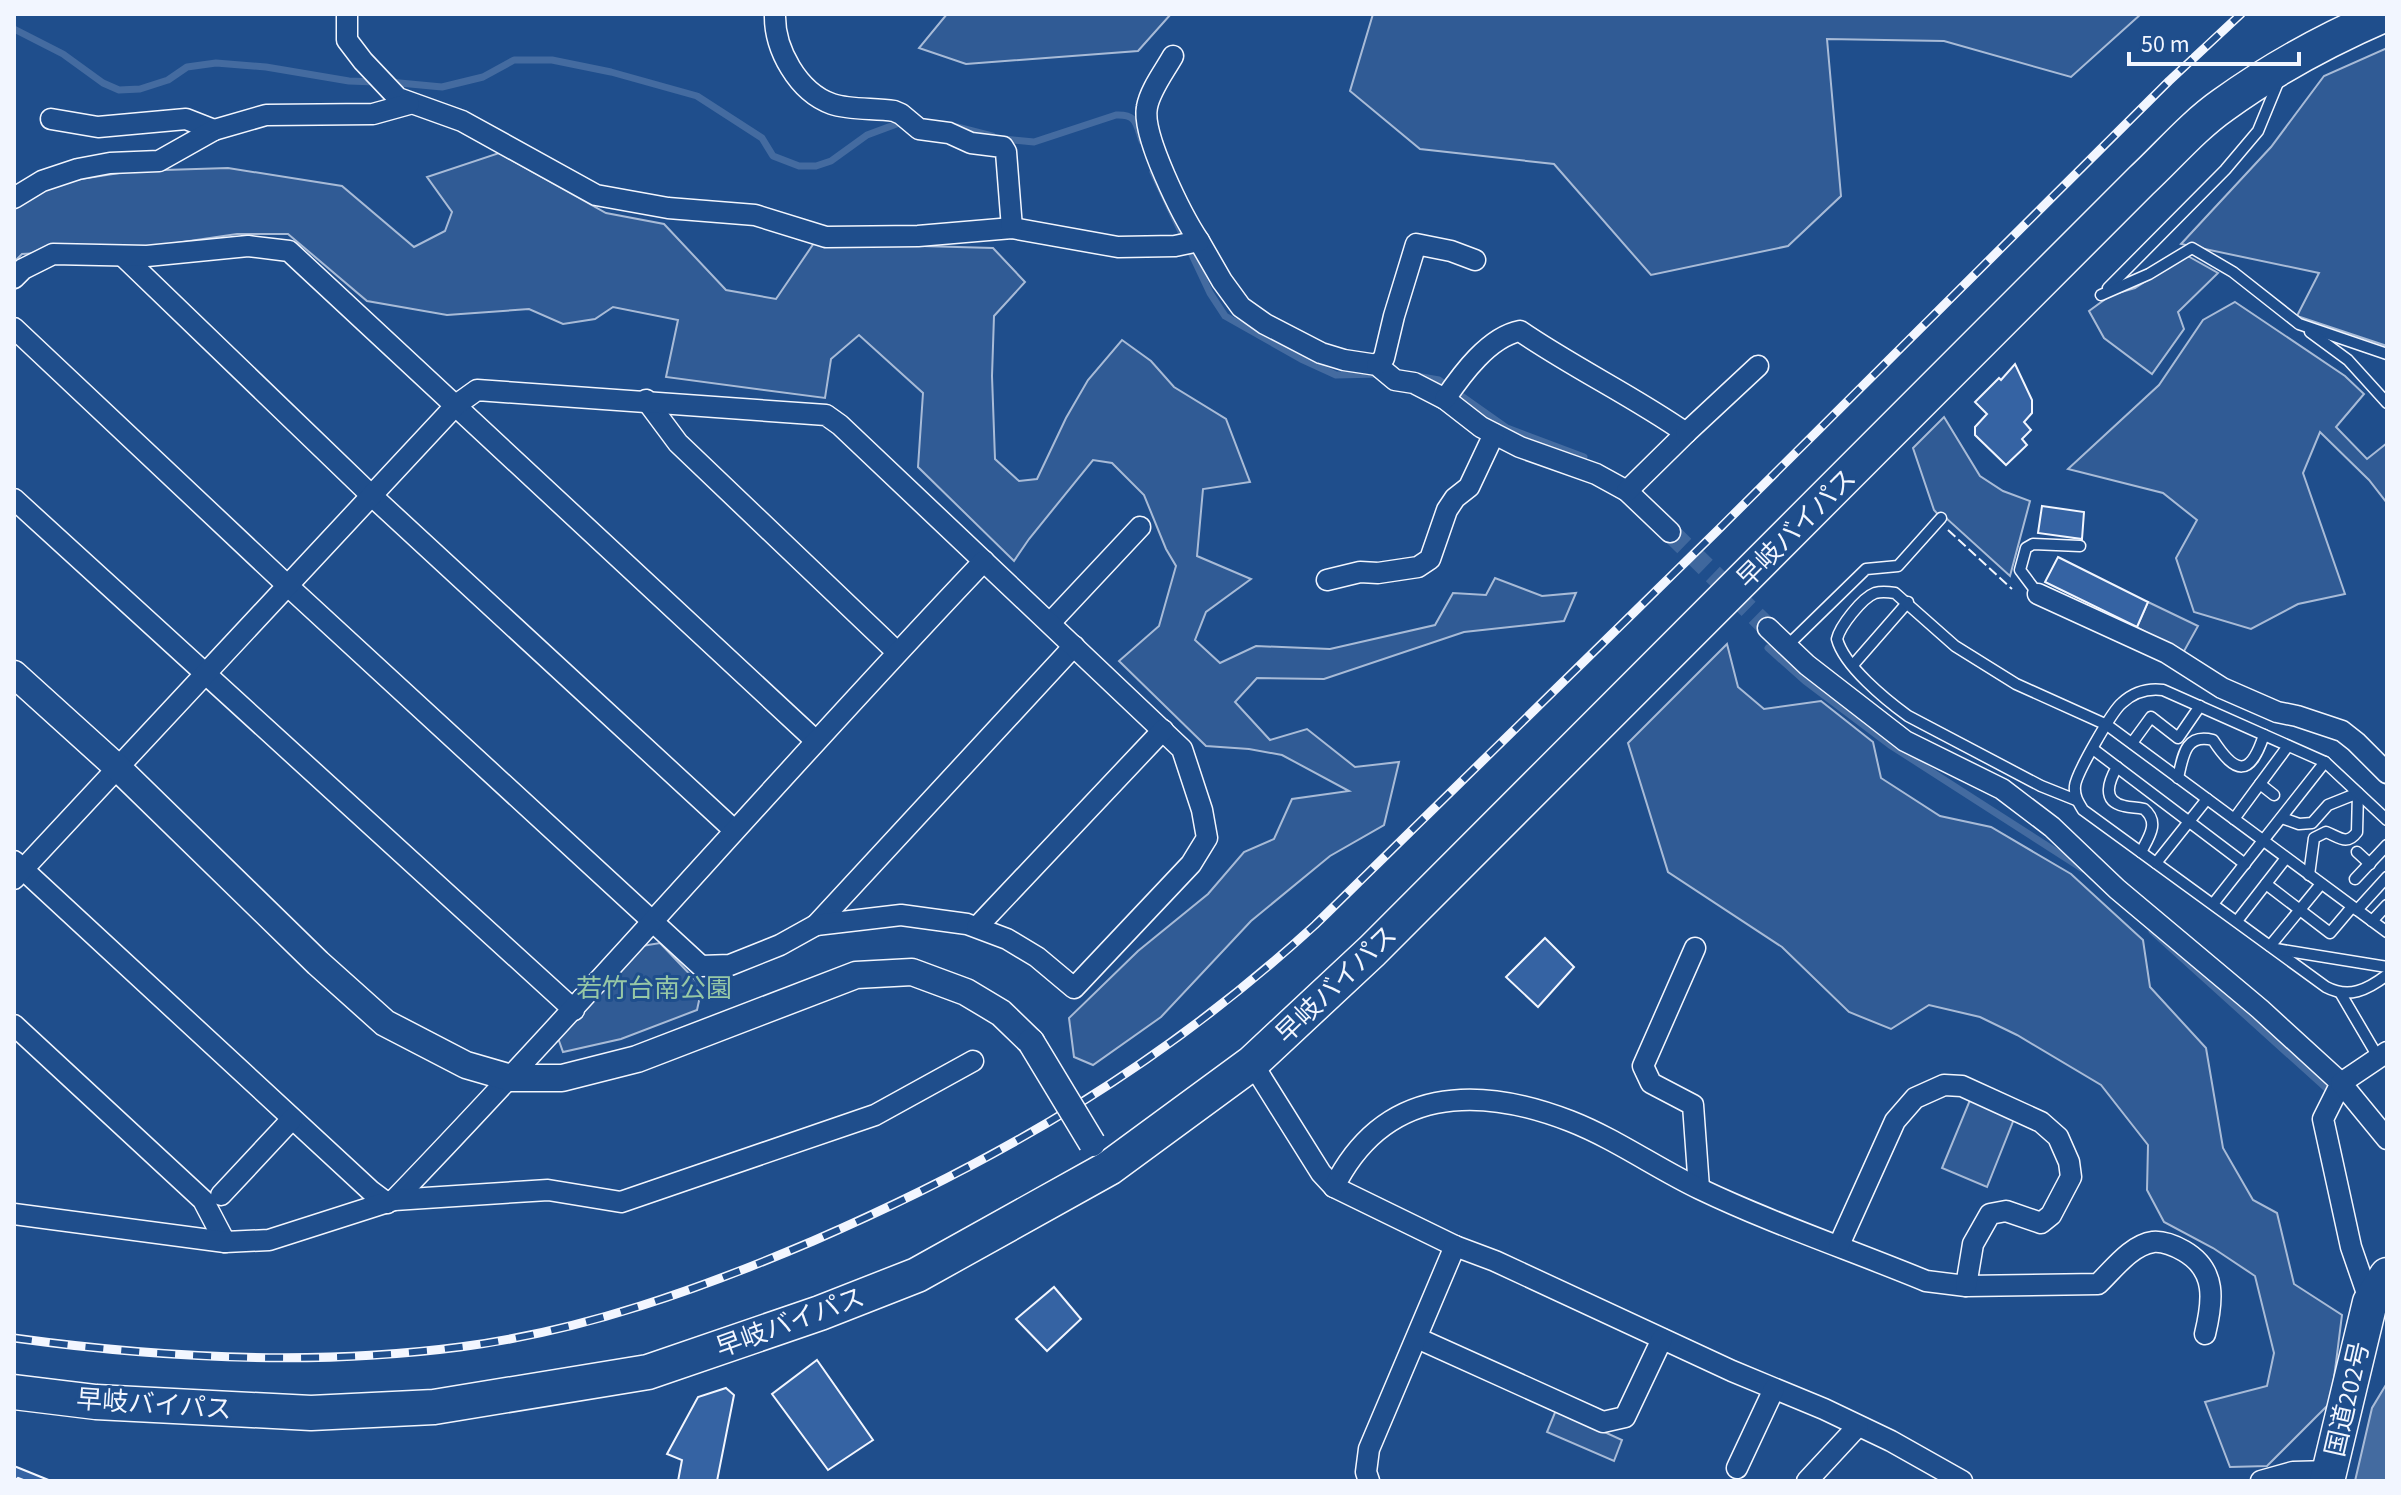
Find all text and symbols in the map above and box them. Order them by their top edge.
scale bar [2129,16,2299,66]
text: 50 m [2141,27,2190,62]
street label: 早岐バイパス [1728,460,1864,596]
street label: 早岐バイパス [1268,917,1405,1052]
park label: 若竹台南公園 [576,970,732,1007]
street label: 早岐バイパス [711,1278,870,1366]
street label: 国道202号 [2316,1338,2379,1460]
street label: 早岐バイパス [75,1381,233,1428]

